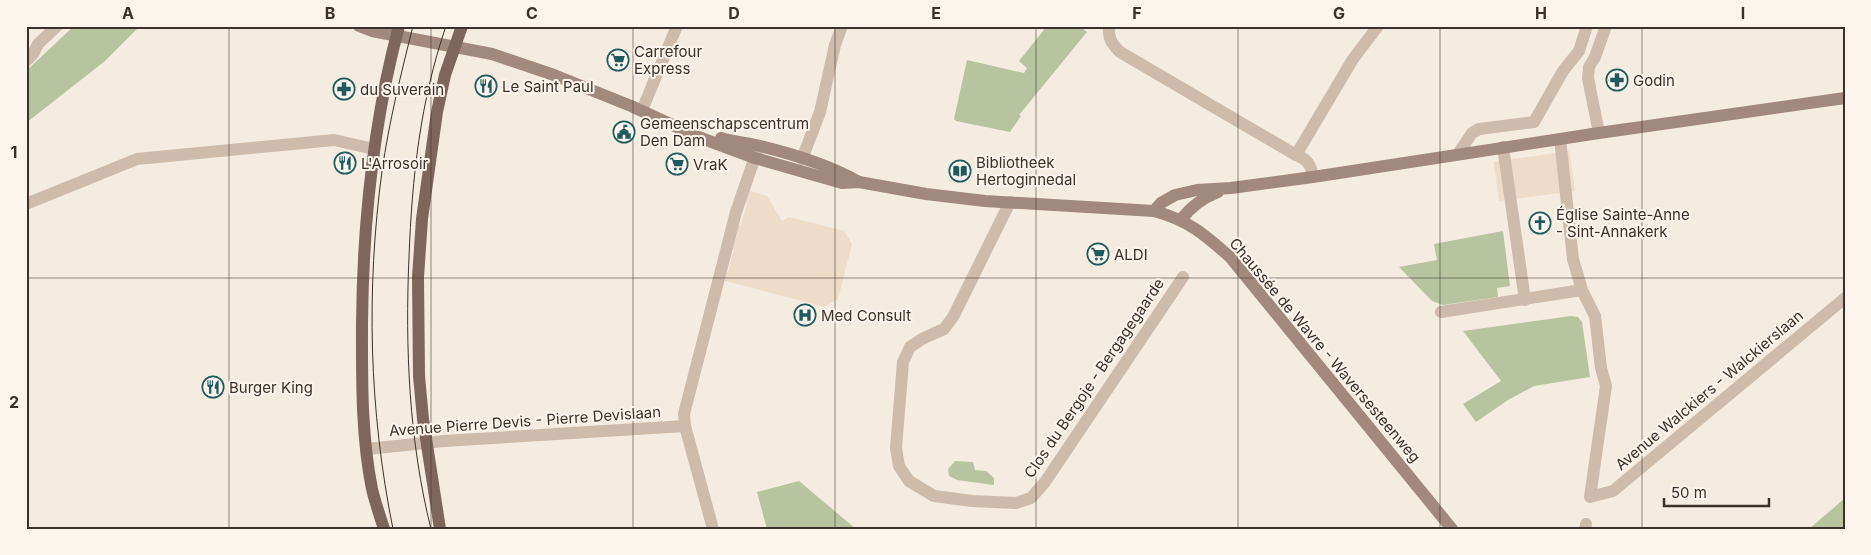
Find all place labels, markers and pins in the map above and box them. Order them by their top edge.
place label: Carrefour Express [634,42,702,78]
supermarket icon: Carrefour Express [606,48,630,72]
pharmacy icon: Godin [1605,68,1629,92]
place label: Godin [1633,71,1675,90]
restaurant icon: Le Saint Paul [474,74,498,98]
pharmacy icon: du Suverain [332,77,356,101]
place label: Le Saint Paul [502,77,594,96]
place label: du Suverain [360,80,444,99]
place label: Gemeenschapscentrum Den Dam [640,114,809,150]
public building icon: Gemeenschapscentrum Den Dam [612,120,636,144]
restaurant icon: L'Arrosoir [333,151,357,175]
supermarket icon: VraK [665,152,689,176]
place label: Bibliotheek Hertoginnedal [976,153,1076,189]
place label: L'Arrosoir [361,154,429,173]
place label: VraK [693,155,728,174]
library icon: Bibliotheek Hertoginnedal [948,159,972,183]
place label: Église Sainte-Anne - Sint-Annakerk [1556,205,1690,241]
church icon: Église Sainte-Anne - Sint-Annakerk [1528,211,1552,235]
supermarket icon: ALDI [1086,242,1110,266]
place label: ALDI [1114,245,1148,264]
hospital icon: Med Consult [793,303,817,327]
place label: Med Consult [821,306,911,325]
restaurant icon: Burger King [201,375,225,399]
place label: Burger King [229,378,313,397]

